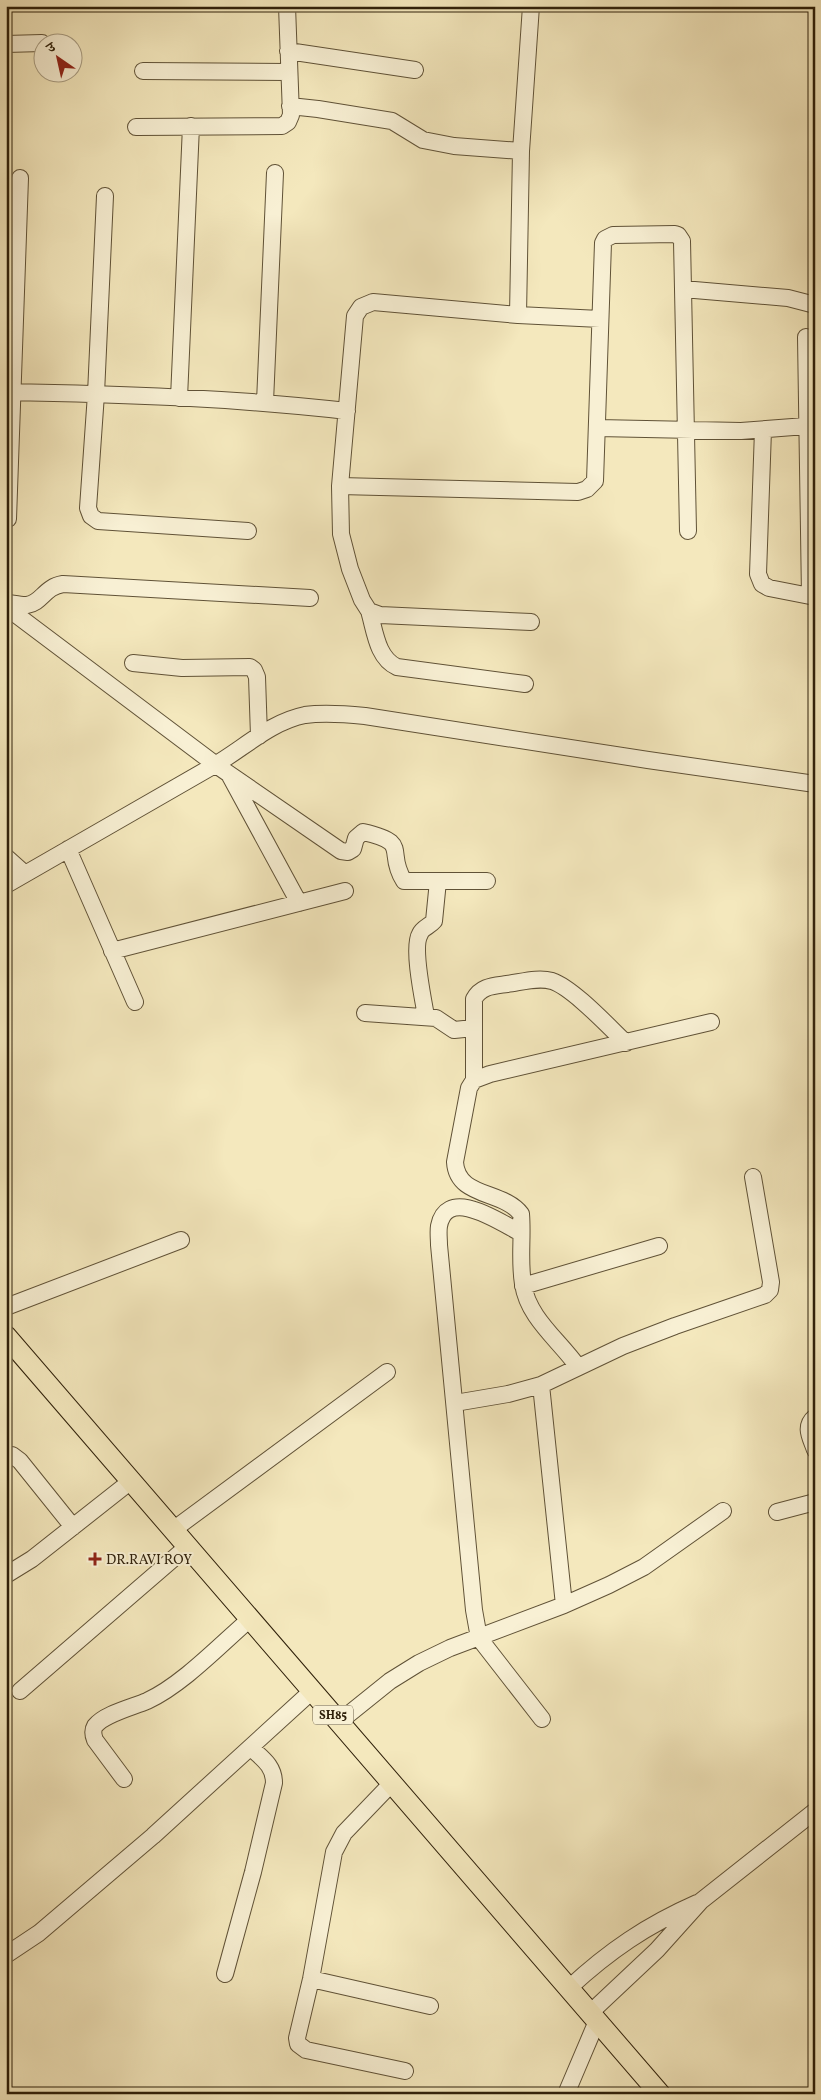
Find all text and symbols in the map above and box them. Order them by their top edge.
north arrow [32,32,82,82]
text: उ [42,38,61,59]
place label: DR.RAVI ROY [106,1551,192,1570]
marker: DR.RAVI ROY [88,1552,102,1566]
road number: SH85 [313,1706,353,1724]

